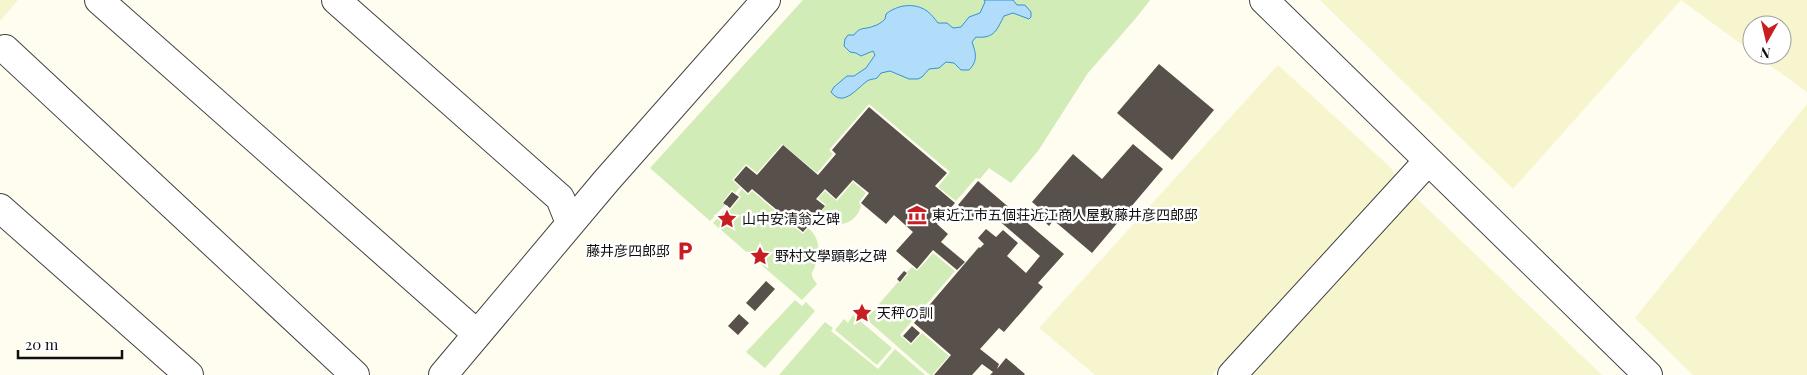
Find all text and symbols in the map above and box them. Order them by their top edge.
north arrow [1742,15,1792,65]
text: N [1759,43,1771,63]
museum icon: 東近江市五個荘近江商人屋敷藤井彦四郎邸 [906,204,928,226]
place label: 東近江市五個荘近江商人屋敷藤井彦四郎邸 [932,205,1198,224]
place icon: 山中安清翁之碑 [716,208,738,230]
place label: 山中安清翁之碑 [742,209,840,228]
parking icon: 藤井彦四郎邸 [674,240,696,262]
place label: 藤井彦四郎邸 [586,241,670,260]
place icon: 野村文學顕彰之碑 [749,245,771,267]
place label: 野村文學顕彰之碑 [775,246,887,265]
place icon: 天秤の訓 [851,302,873,324]
place label: 天秤の訓 [877,303,933,322]
scale bar [18,328,121,360]
text: 20 m [25,334,59,354]

